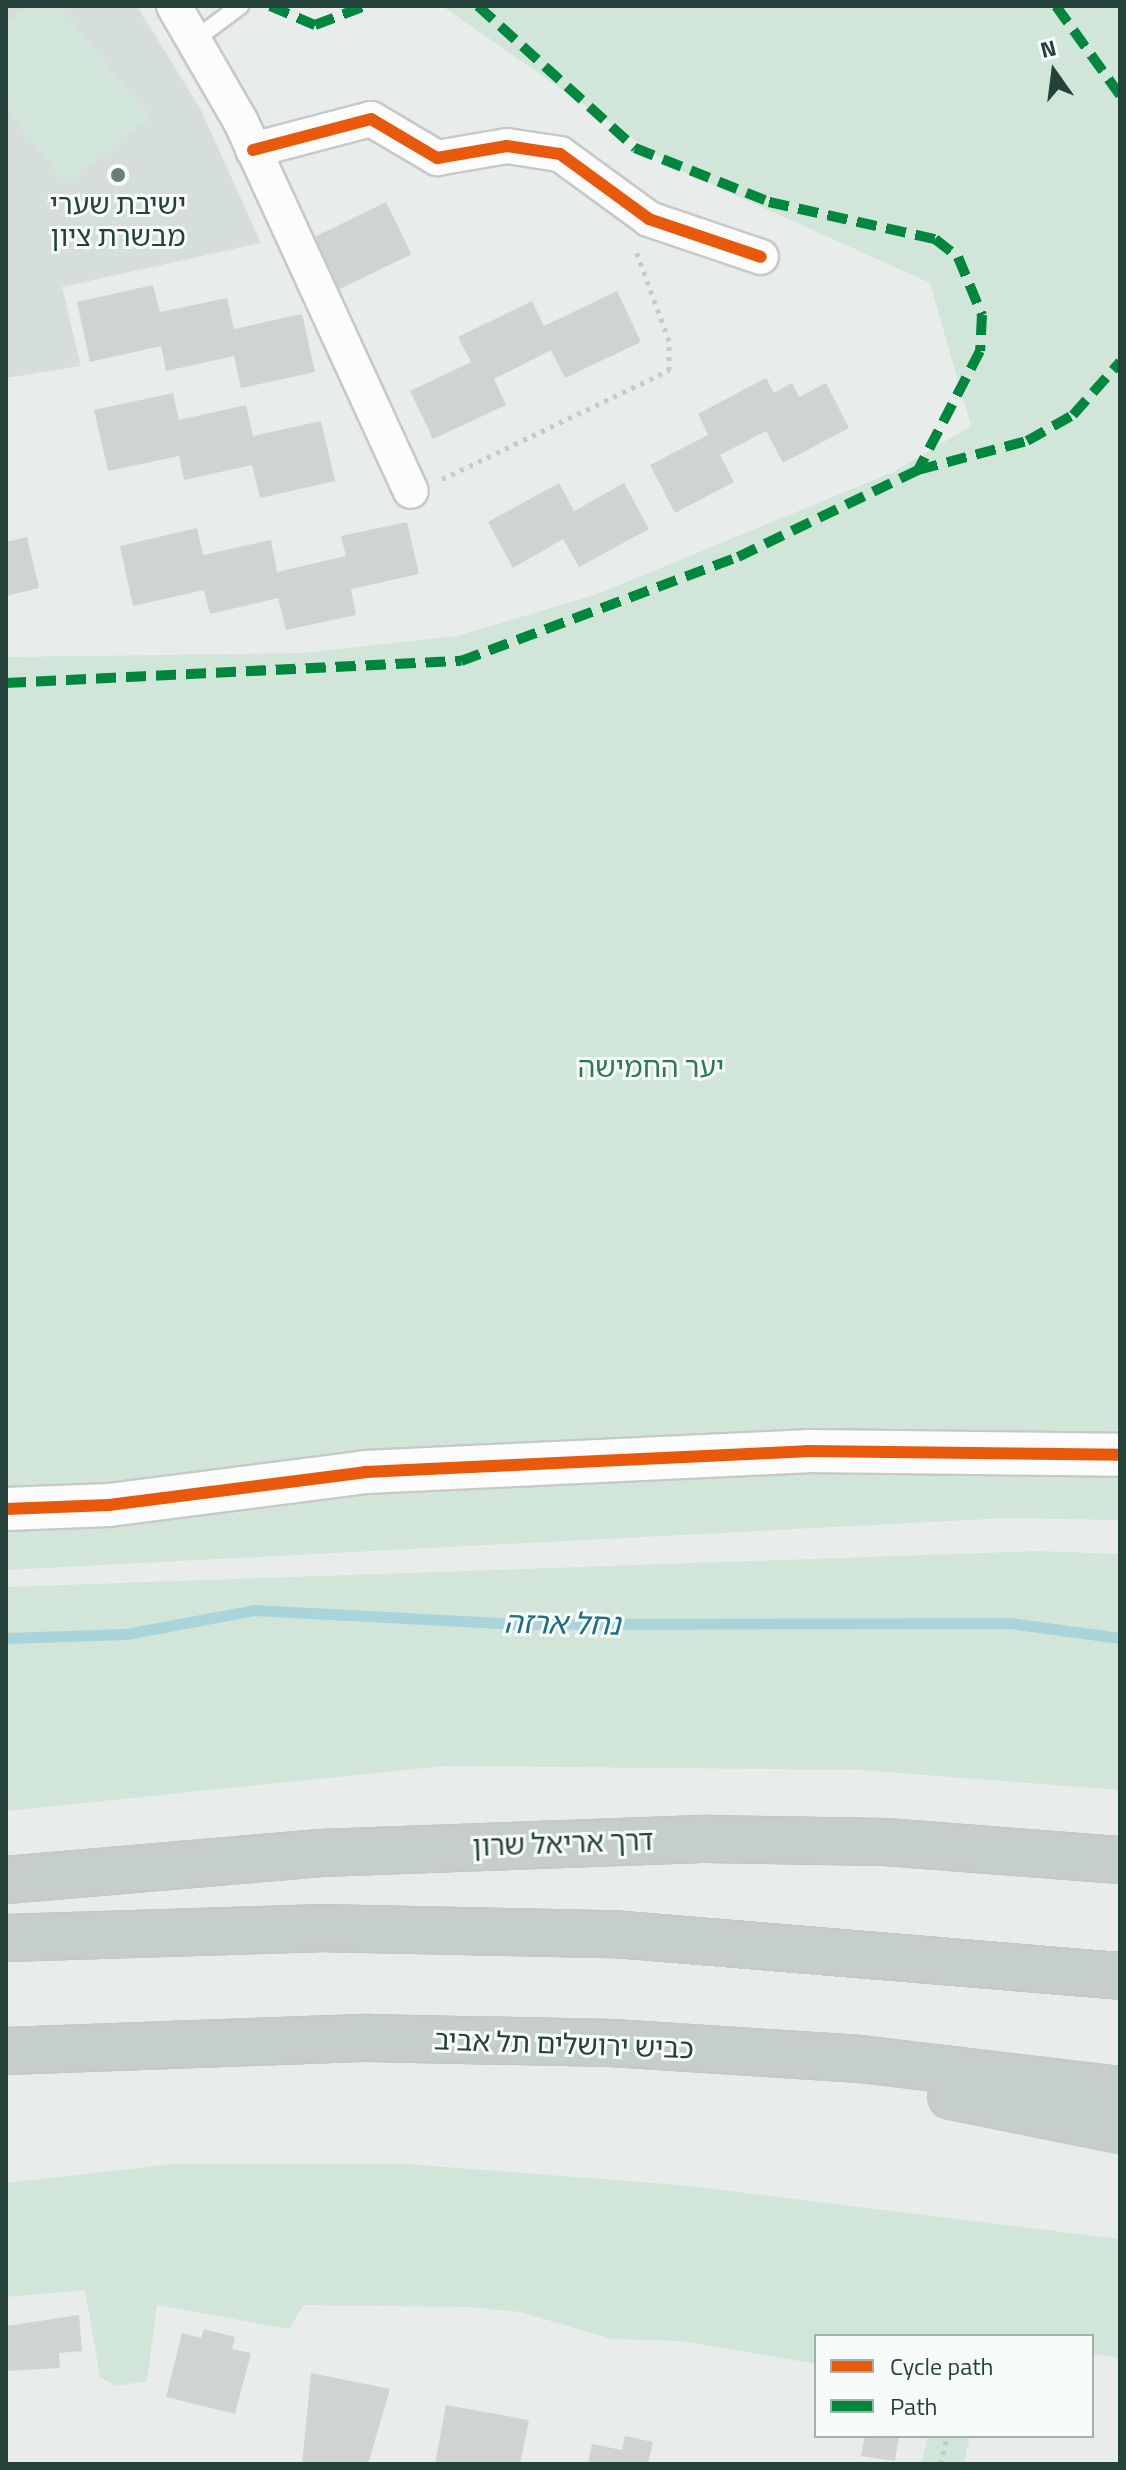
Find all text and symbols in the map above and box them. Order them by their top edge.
text: N [1037,30,1060,67]
north arrow [1014,32,1094,112]
marker: ישיבת שערי מבשרת ציון [109,166,127,184]
place label: ישיבת שערי מבשרת ציון [50,187,186,253]
park label: יער החמישה [578,1050,724,1084]
water label: נחל ארזה [503,1604,621,1642]
street label: דרך אריאל שרון [472,1823,654,1863]
street label: כביש ירושלים תל אביב [434,2023,694,2065]
legend [814,2334,1094,2438]
text: Cycle path [890,2348,993,2384]
text: Path [890,2388,937,2424]

